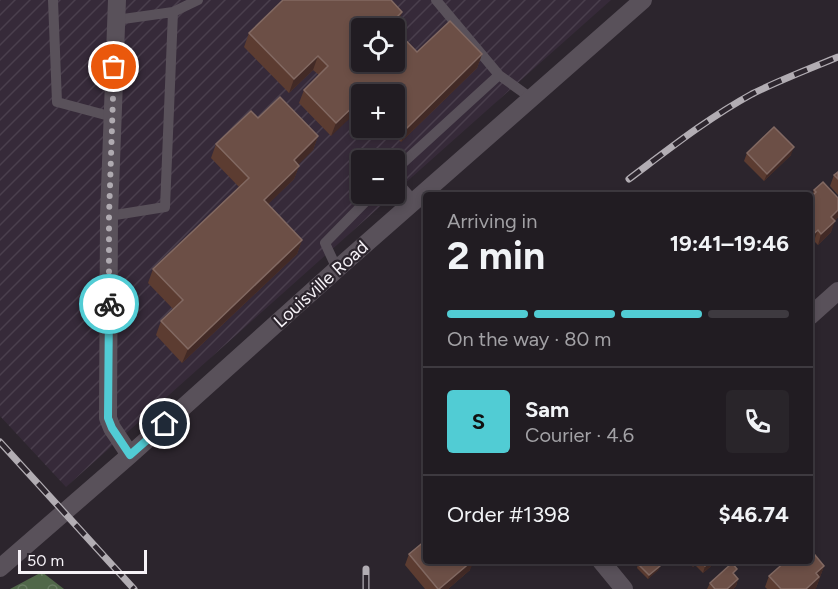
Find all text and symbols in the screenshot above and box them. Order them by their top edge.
map controls [351,18,405,204]
button: locate [351,18,405,72]
pin [88,41,139,92]
icon: bag [97,50,130,83]
button: + [351,84,405,138]
button: − [351,150,405,204]
text: Arriving in [447,209,537,233]
text: 19:41–19:46 [670,230,789,257]
text: 2 min [447,232,545,279]
street label: Louisville Road [269,236,373,332]
courier [79,274,139,334]
icon: bike [93,288,126,321]
text: On the way · 80 m [447,327,611,351]
button: phone [726,390,789,453]
text: Sam [525,396,569,423]
pin [139,398,190,449]
icon: home [148,407,181,440]
text: S [472,408,485,435]
text: Courier · 4.6 [525,423,634,447]
text: Order #1398 [447,501,570,528]
text: $46.74 [719,501,789,528]
scale bar [18,547,147,574]
text: 50 m [27,551,64,570]

